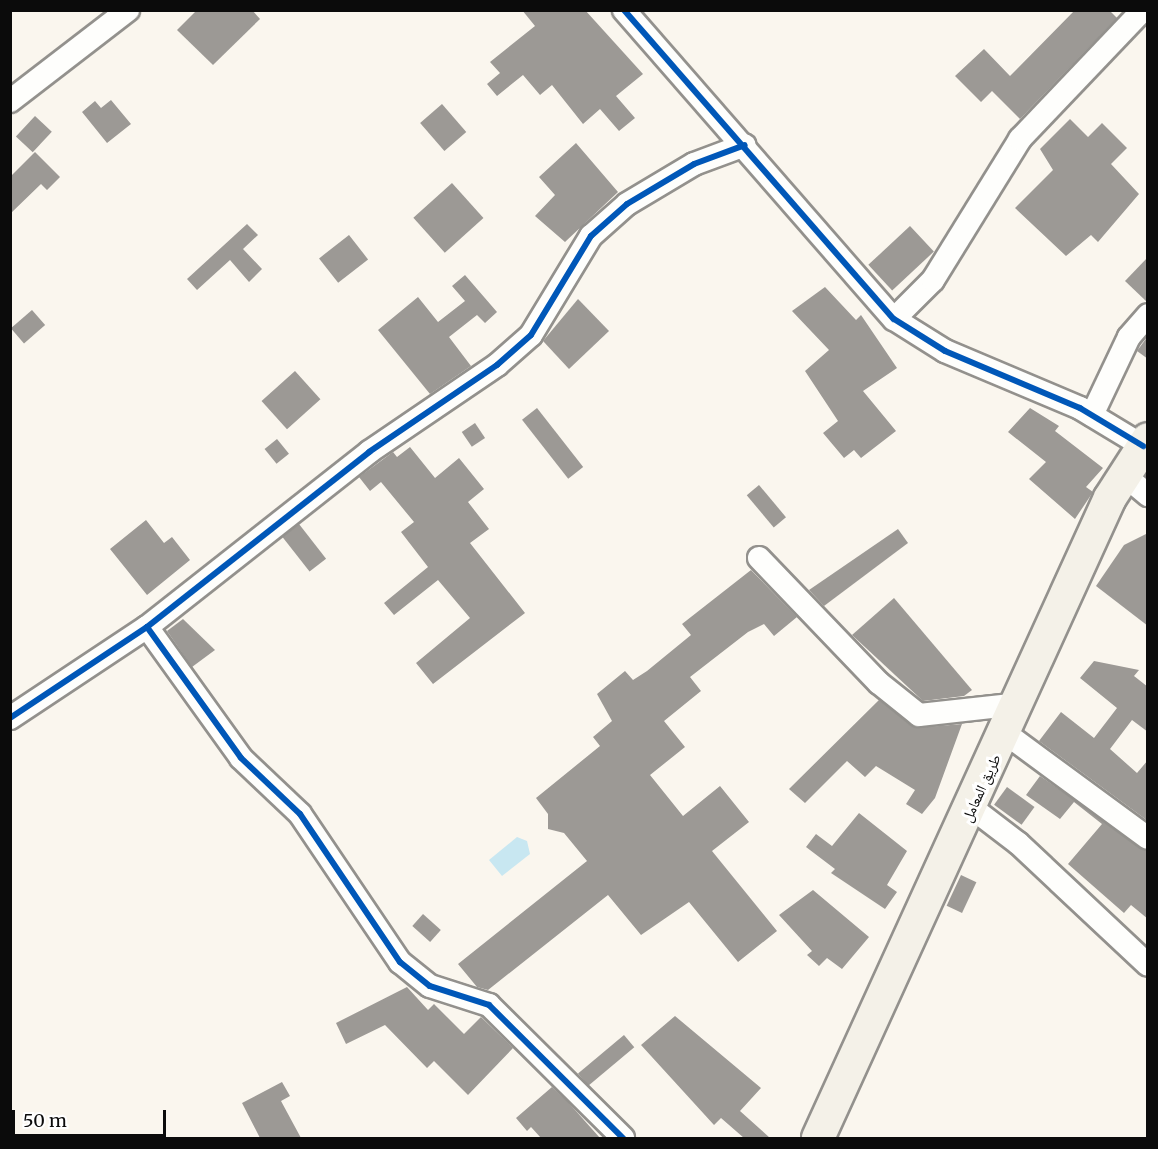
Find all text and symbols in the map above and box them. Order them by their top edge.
street label: طريق المعامل [957,751,1005,825]
scale bar [15,1098,170,1136]
text: 50 m [23,1109,67,1132]

